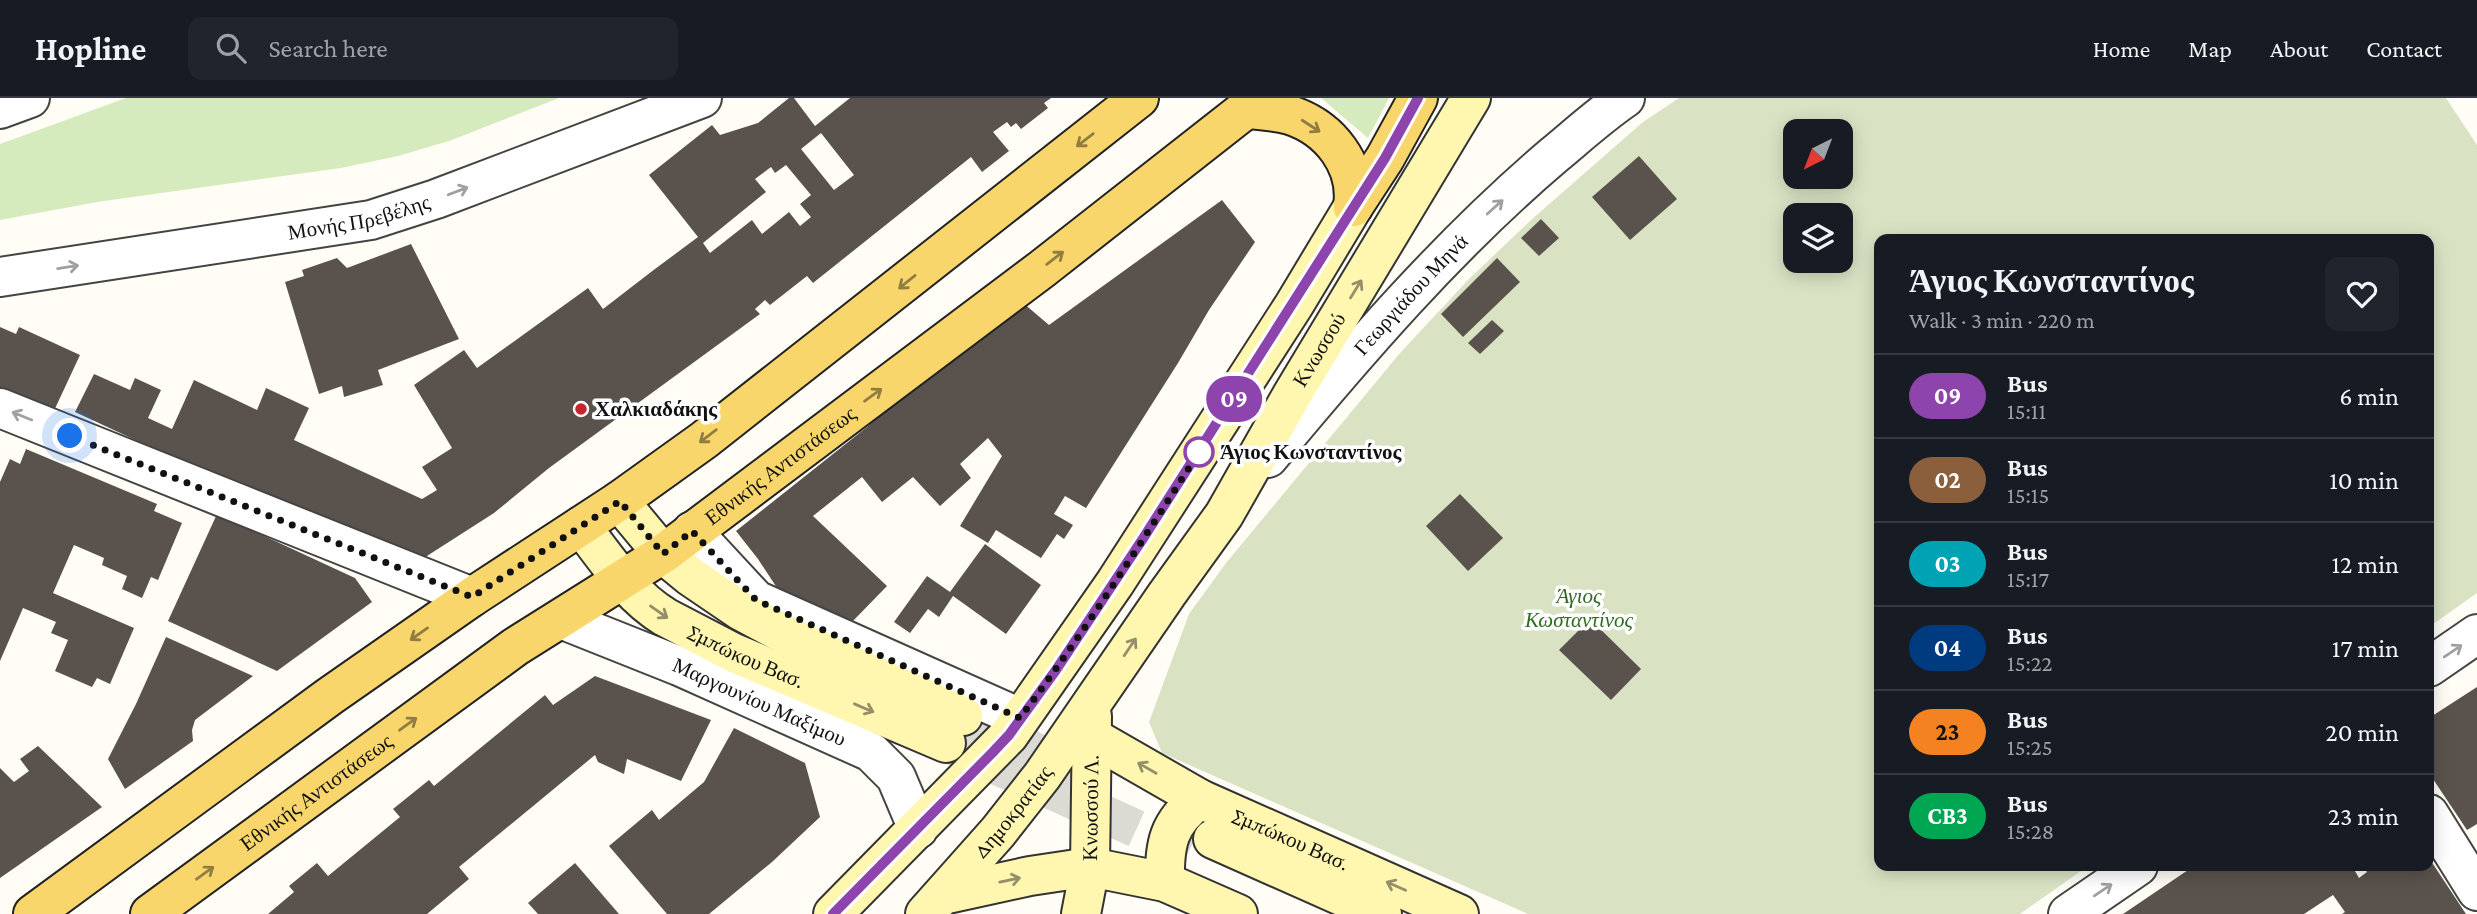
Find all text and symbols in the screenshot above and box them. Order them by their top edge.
search box [188,17,678,80]
icon: search [212,29,250,67]
text: Hopline [35,30,146,67]
text: Search here [268,34,388,63]
text: Home [2093,35,2150,62]
text: Map [2188,35,2232,62]
text: About [2270,35,2328,62]
text: Contact [2366,35,2442,62]
one-way arrow [1301,119,1320,134]
north arrow [1783,119,1853,189]
map controls [1783,119,1853,273]
one-way arrow [1076,133,1095,148]
one-way arrow [447,184,469,196]
street label: Μονής Πρεβέλης [286,190,434,245]
one-way arrow [1486,199,1504,215]
button: layers [1783,203,1853,273]
street label: Γεωργιάδου Μηνά [1349,229,1473,360]
one-way arrow [1045,251,1064,266]
button: heart [2325,257,2399,331]
one-way arrow [56,260,78,273]
text: Άγιος Κωνσταντίνος [1909,262,2194,299]
one-way arrow [898,274,916,290]
one-way arrow [1350,280,1364,300]
text: Walk · 3 min · 220 m [1909,307,2095,333]
street label: Κνωσσού [1288,308,1351,391]
text: Bus [2007,369,2048,398]
line badge: 09 [1202,376,1266,422]
text: 09 [1934,382,1961,409]
text: 6 min [2339,382,2399,411]
text: 09 [1220,385,1248,412]
one-way arrow [863,388,882,402]
place label: Χαλκιαδάκης [595,397,718,421]
text: 15:11 [2007,398,2046,424]
marker: Χαλκιαδάκης [573,401,589,417]
street label: Εθνικής Αντιστάσεως [700,401,861,530]
one-way arrow [11,409,33,422]
your location [52,418,87,453]
one-way arrow [699,429,717,444]
marker: Άγιος Κωνσταντίνος [1184,437,1214,467]
place label: Άγιος Κωνσταντίνος [1220,440,1403,464]
text: Bus [2007,453,2048,482]
text: 02 [1934,466,1961,493]
text: 10 min [2329,466,2399,495]
text: 15:15 [2007,482,2049,508]
text: Bus [2007,537,2048,566]
text: 03 [1935,550,1960,577]
text: 12 min [2331,550,2399,579]
text: 15:17 [2007,566,2049,592]
park label: Άγιος Κωσταντίνος [1524,584,1634,632]
one-way arrow [649,605,668,620]
street label: Σμπώκου Βασ. [684,619,808,693]
text: Bus [2007,621,2048,650]
one-way arrow [410,627,429,641]
text: 04 [1934,634,1961,661]
text: 17 min [2332,634,2399,663]
one-way arrow [1123,638,1137,657]
one-way arrow [2443,644,2462,658]
text: 15:22 [2007,650,2053,676]
street label: Μαργουνίου Μαξίμου [669,653,850,751]
one-way arrow [853,702,875,715]
text: Bus [2007,705,2048,734]
one-way arrow [398,717,417,732]
text: 23 [1936,718,1959,745]
text: 20 min [2325,718,2399,747]
street label: Εθνικής Αντιστάσεως [236,729,397,856]
text: 15:25 [2007,734,2053,760]
street label: Κνωσσού Λ. [1078,755,1103,861]
street label: Δημοκρατίας [969,761,1058,863]
one-way arrow [1137,761,1157,775]
text: Bus [2007,789,2048,818]
text: CB3 [1927,802,1968,829]
text: 23 min [2328,802,2399,831]
street label: Σμπώκου Βασ. [1229,803,1353,876]
text: 15:28 [2007,818,2054,844]
one-way arrow [195,866,213,881]
one-way arrow [998,872,1021,886]
one-way arrow [1386,879,1408,892]
one-way arrow [2093,883,2112,897]

